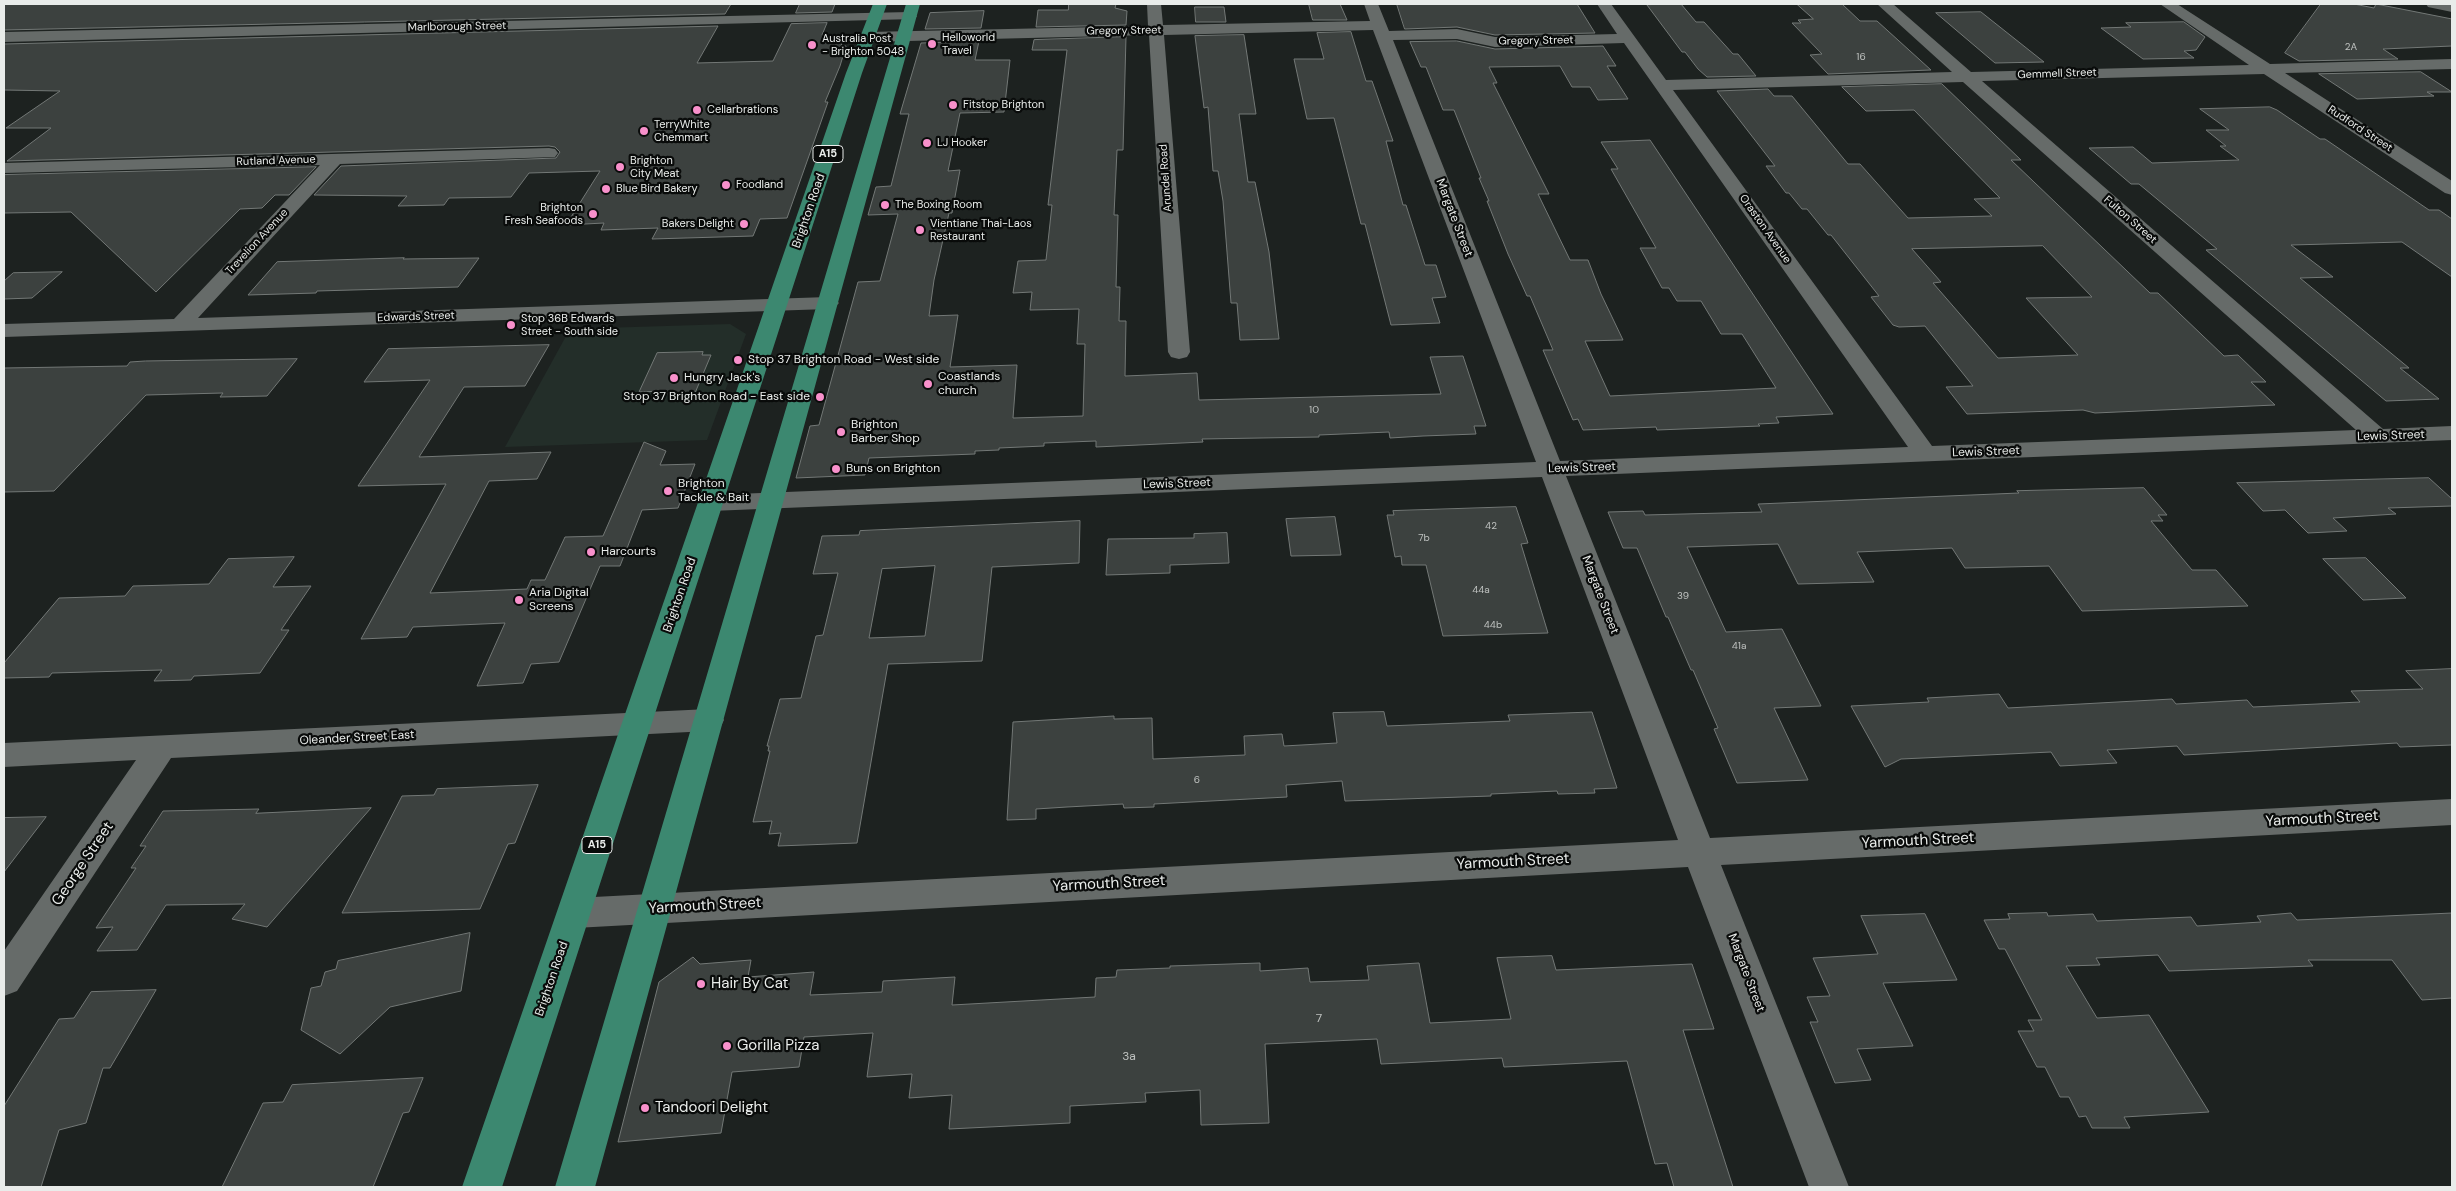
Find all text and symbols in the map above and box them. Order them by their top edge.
street label: Marlborough Street [408,20,506,34]
street label: Gregory Street [1086,24,1162,38]
place label: Helloworld Travel [942,31,995,57]
place label: Australia Post - Brighton 5048 [822,32,904,58]
street label: Gregory Street [1498,34,1574,48]
marker: Helloworld Travel [926,38,938,50]
marker: Australia Post - Brighton 5048 [806,39,818,51]
house number: 2A [2345,41,2357,53]
house number: 16 [1856,51,1866,63]
street label: Gemmell Street [2017,66,2097,82]
place label: Fitstop Brighton [963,98,1044,112]
marker: Fitstop Brighton [947,99,959,111]
place label: Cellarbrations [707,103,778,117]
street label: Rudford Street [2325,103,2395,155]
marker: Cellarbrations [691,104,703,116]
place label: TerryWhite Chemmart [654,118,710,144]
marker: TerryWhite Chemmart [638,125,650,137]
place label: LJ Hooker [937,136,987,150]
marker: LJ Hooker [921,137,933,149]
street label: Arundel Road [1157,144,1175,212]
road number: A15 [813,146,843,162]
street label: Rutland Avenue [236,153,316,169]
place label: Brighton City Meat [630,154,680,180]
marker: Brighton City Meat [614,161,626,173]
street label: Brighton Road [790,172,828,250]
street label: Margate Street [1432,177,1476,259]
place label: Foodland [736,178,783,192]
marker: Foodland [720,179,732,191]
place label: Blue Bird Bakery [616,182,698,196]
marker: Blue Bird Bakery [600,183,612,195]
street label: Oraston Avenue [1736,192,1794,266]
street label: Fulton Street [2101,193,2159,247]
place label: The Boxing Room [895,198,982,212]
marker: The Boxing Room [879,199,891,211]
place label: Brighton Fresh Seafoods [505,201,583,227]
street label: Trevelion Avenue [223,206,291,278]
marker: Brighton Fresh Seafoods [587,208,599,220]
place label: Bakers Delight [662,217,734,231]
place label: Vientiane Thai-Laos Restaurant [930,217,1032,243]
marker: Bakers Delight [738,218,750,230]
marker: Vientiane Thai-Laos Restaurant [914,224,926,236]
street label: Edwards Street [377,309,455,325]
place label: Stop 36B Edwards Street - South side [521,312,618,338]
marker: Stop 36B Edwards Street - South side [505,319,517,331]
place label: Stop 37 Brighton Road - West side [748,353,939,367]
marker: Stop 37 Brighton Road - West side [732,354,744,366]
place label: Coastlands church [938,370,1000,398]
place label: Hungry Jack's [684,371,760,385]
marker: Hungry Jack's [668,372,680,384]
marker: Coastlands church [922,378,934,390]
place label: Stop 37 Brighton Road - East side [623,390,810,404]
marker: Stop 37 Brighton Road - East side [814,391,826,403]
house number: 10 [1309,404,1319,416]
place label: Brighton Barber Shop [851,418,920,446]
marker: Brighton Barber Shop [835,426,847,438]
street label: Lewis Street [2357,428,2425,444]
street label: Lewis Street [1952,444,2020,460]
street label: Lewis Street [1548,460,1616,476]
place label: Buns on Brighton [846,462,940,476]
marker: Buns on Brighton [830,463,842,475]
street label: Lewis Street [1143,476,1211,492]
place label: Brighton Tackle & Bait [678,477,749,505]
marker: Brighton Tackle & Bait [662,485,674,497]
house number: 42 [1485,520,1497,532]
house number: 7b [1418,532,1430,544]
place label: Harcourts [601,545,656,559]
marker: Harcourts [585,546,597,558]
street label: Margate Street [1578,554,1622,636]
street label: Brighton Road [661,556,699,634]
house number: 44a [1472,584,1490,596]
place label: Aria Digital Screens [529,586,589,614]
house number: 39 [1677,590,1689,602]
marker: Aria Digital Screens [513,594,525,606]
house number: 44b [1484,619,1502,631]
house number: 41a [1732,640,1746,652]
street label: Oleander Street East [299,728,415,748]
house number: 6 [1194,774,1200,786]
street label: Yarmouth Street [2265,807,2379,831]
street label: George Street [48,819,118,909]
street label: Yarmouth Street [1861,829,1975,853]
road number: A15 [582,836,612,854]
street label: Yarmouth Street [1456,850,1570,874]
street label: Yarmouth Street [1052,872,1166,896]
street label: Yarmouth Street [648,894,762,918]
street label: Margate Street [1724,932,1768,1014]
street label: Brighton Road [533,940,571,1018]
place label: Hair By Cat [711,975,788,993]
marker: Hair By Cat [695,978,707,990]
house number: 7 [1316,1012,1322,1026]
place label: Gorilla Pizza [737,1037,819,1055]
marker: Gorilla Pizza [721,1040,733,1052]
house number: 3a [1122,1050,1136,1064]
place label: Tandoori Delight [655,1099,768,1117]
marker: Tandoori Delight [639,1102,651,1114]

